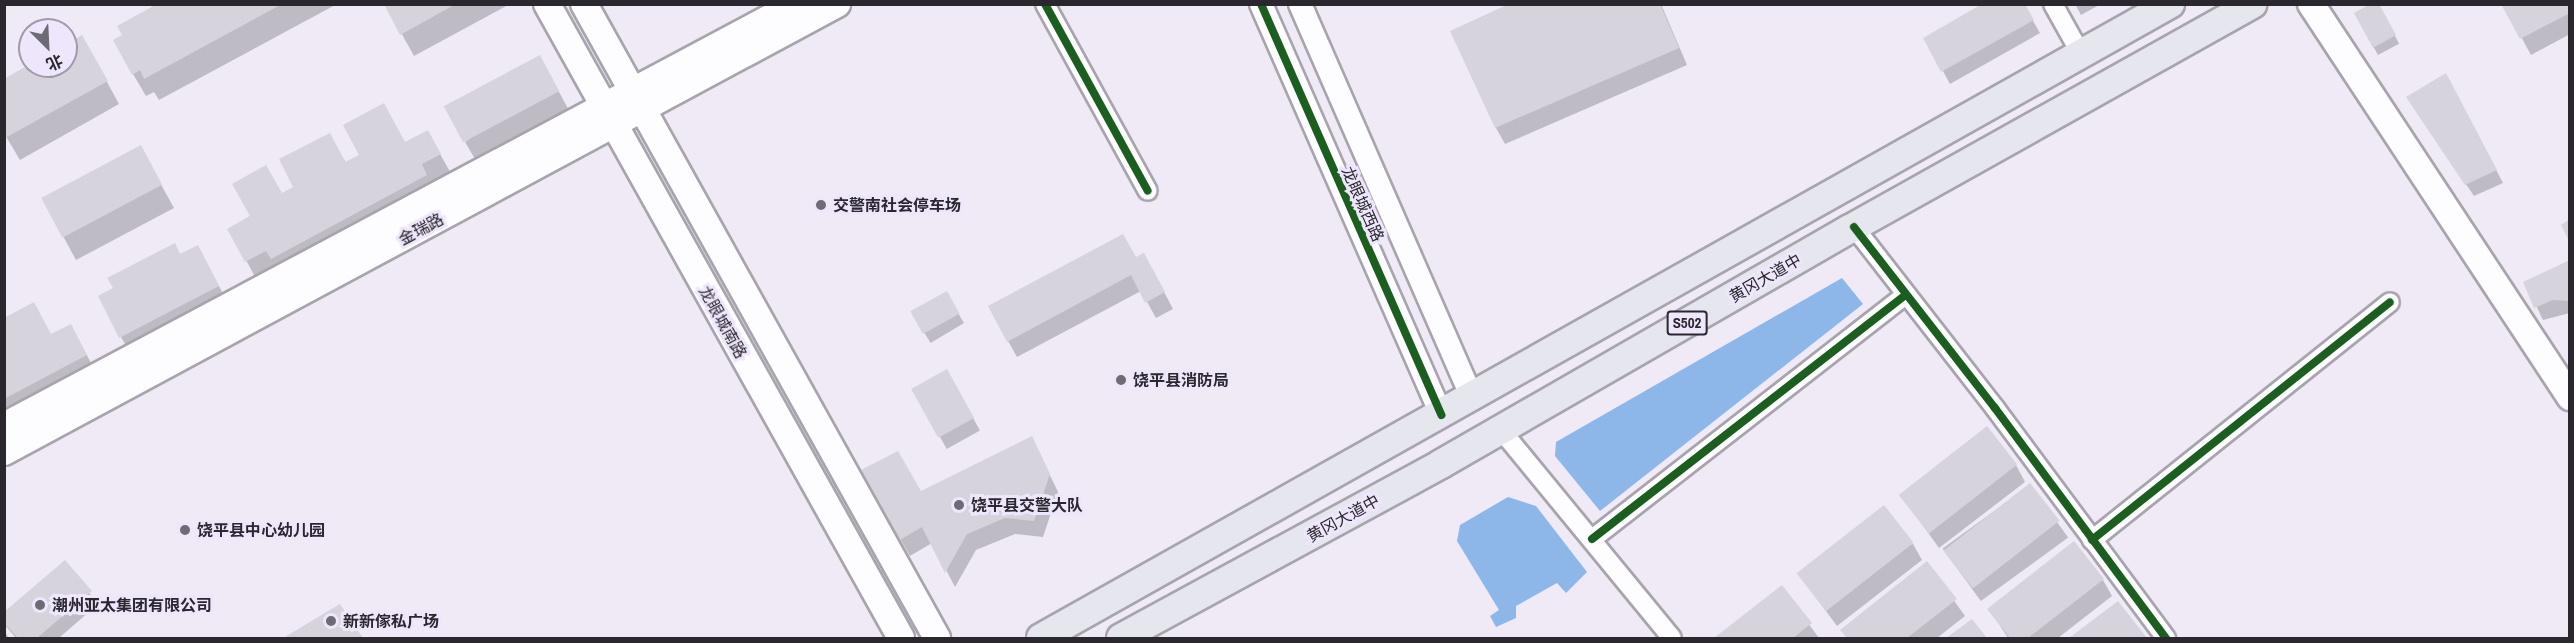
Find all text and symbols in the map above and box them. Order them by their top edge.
north arrow [18,18,78,78]
text: 北 [43,49,66,76]
street label: 龙眼城西路 [1338,164,1388,244]
place label: 交警南社会停车场 [833,195,961,215]
marker: 交警南社会停车场 [814,198,828,212]
street label: 金瑞路 [395,209,447,249]
street label: 黄冈大道中 [1726,250,1804,306]
street label: 龙眼城南路 [695,282,751,362]
road number: S502 [1666,311,1708,335]
place label: 饶平县消防局 [1133,370,1229,390]
marker: 饶平县消防局 [1114,373,1128,387]
street label: 黄冈大道中 [1303,490,1383,546]
place label: 饶平县交警大队 [971,495,1083,515]
marker: 饶平县交警大队 [952,498,966,512]
place label: 饶平县中心幼儿园 [197,520,325,540]
marker: 饶平县中心幼儿园 [178,523,192,537]
place label: 潮州亚太集团有限公司 [52,595,212,615]
marker: 潮州亚太集团有限公司 [33,598,47,612]
place label: 新新傢私广场 [343,611,439,631]
marker: 新新傢私广场 [324,614,338,628]

